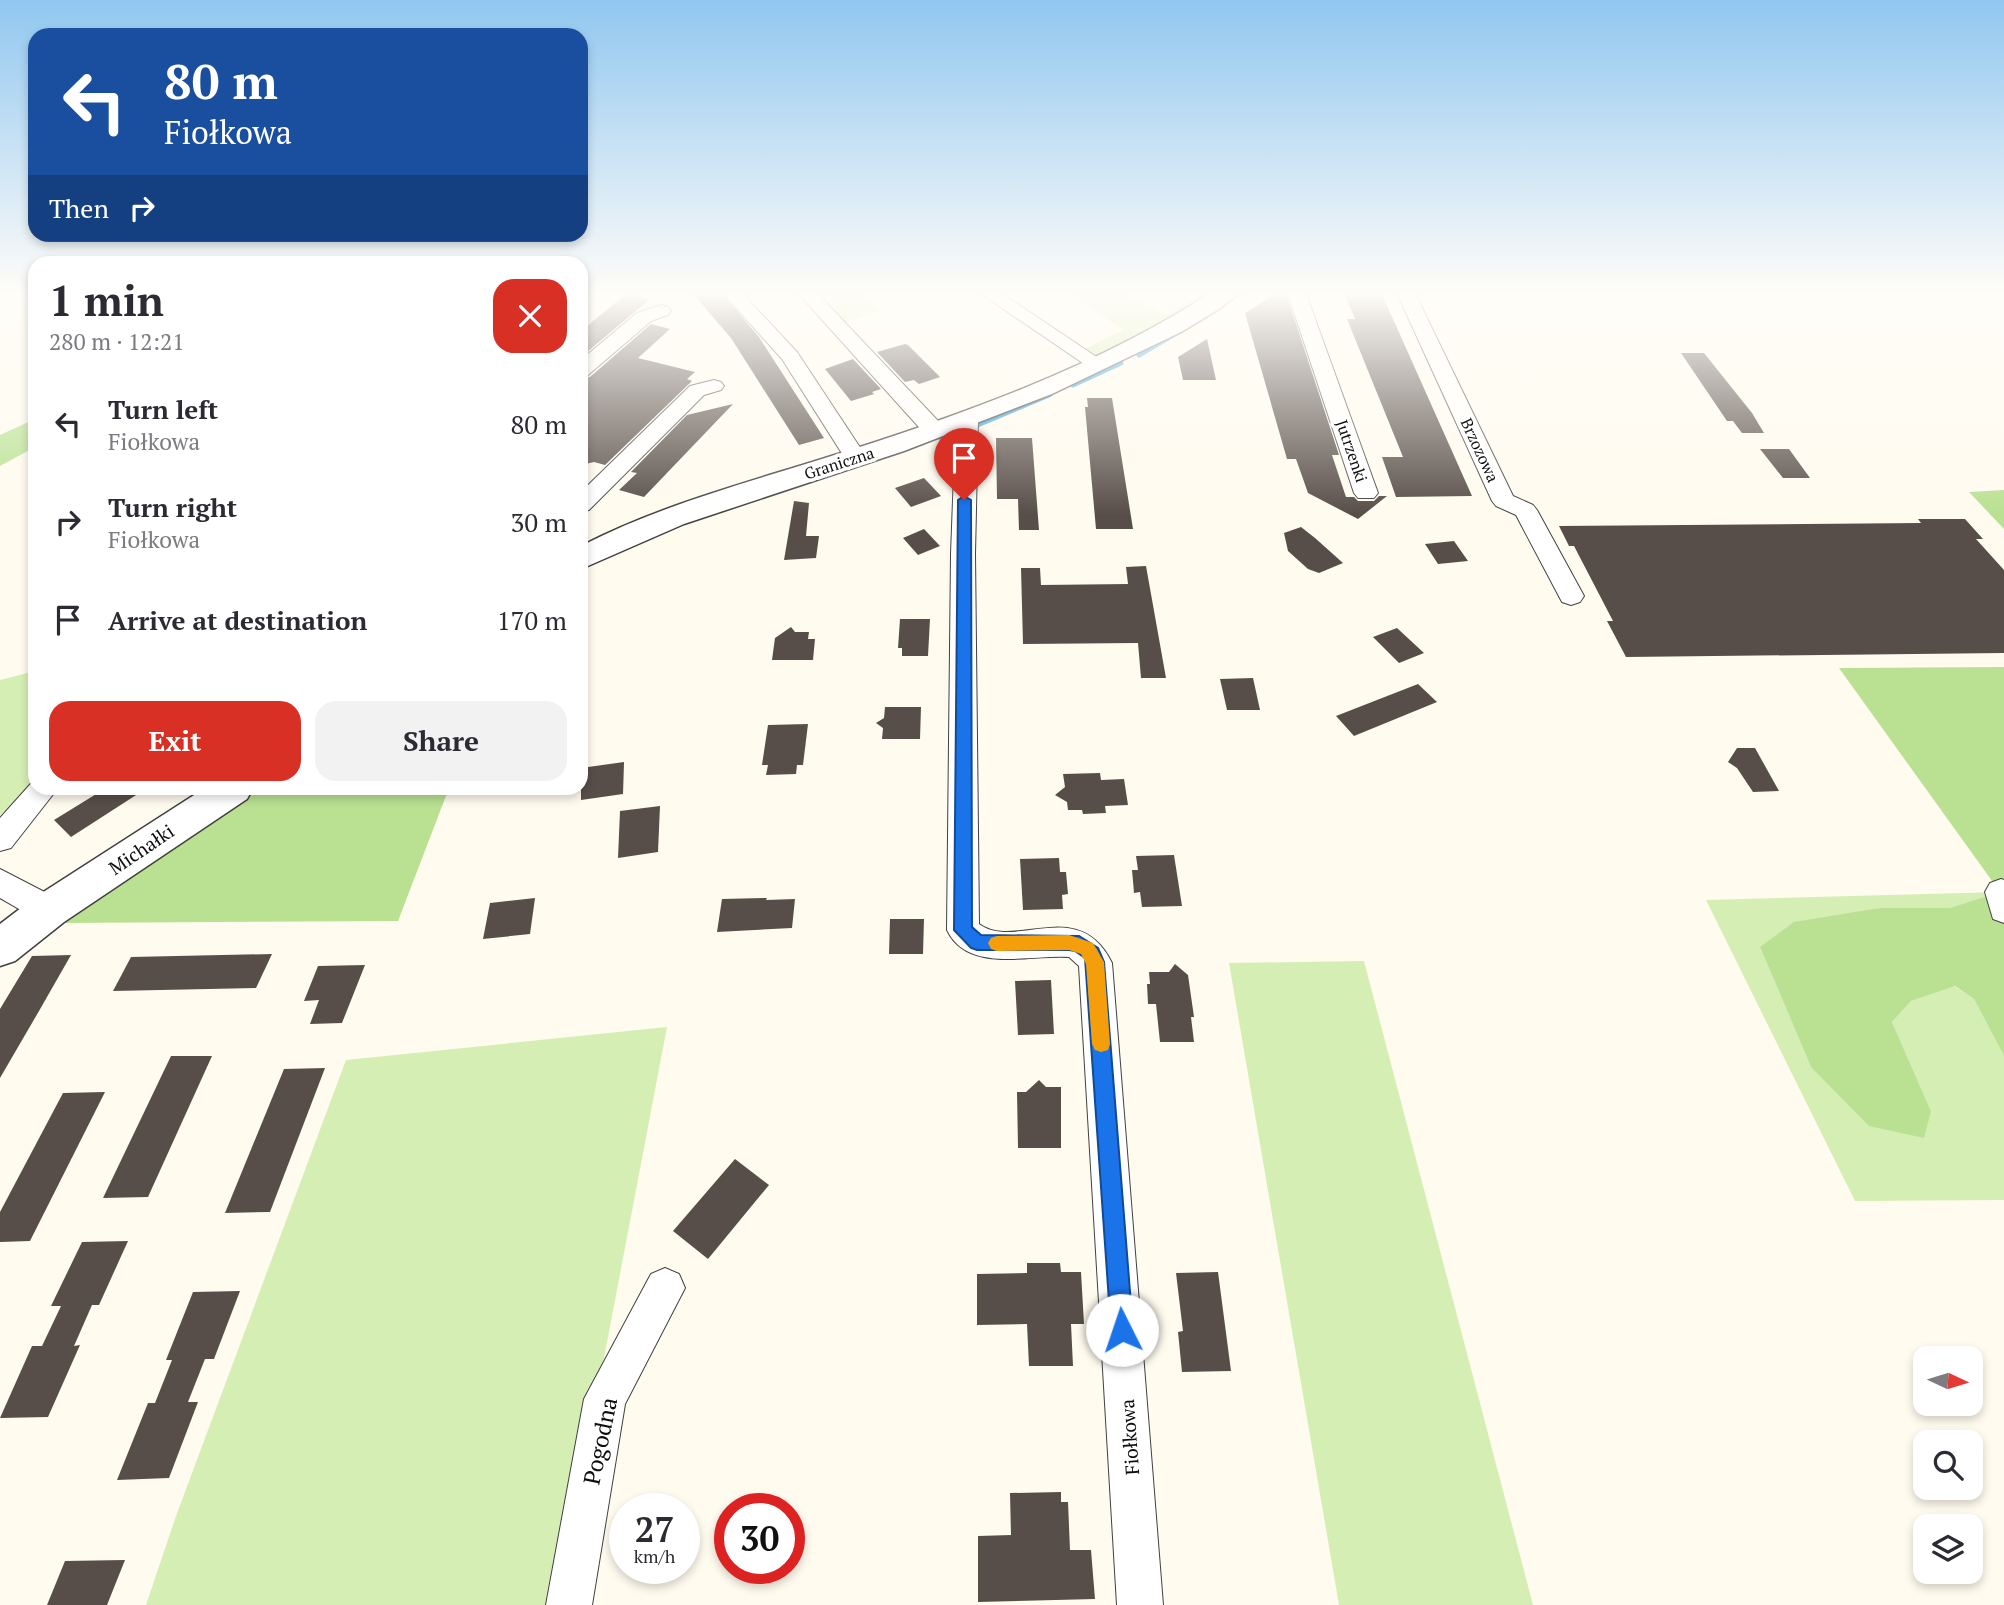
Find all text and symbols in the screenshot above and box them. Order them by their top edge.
text: 80 m [164,48,278,113]
icon: left [49,56,140,147]
text: Fiołkowa [164,111,292,153]
icon: right [123,189,161,227]
text: Then [49,191,109,225]
text: 1 min [49,272,164,328]
button: close [493,279,567,353]
text: 280 m · 12:21 [49,326,184,357]
text: Turn left [108,392,218,426]
icon: left [49,405,87,443]
text: 80 m [511,407,567,441]
street label: Brzozowa [1456,414,1504,486]
street label: Jutrzenki [1331,417,1373,485]
text: Fiołkowa [108,426,200,457]
pin [934,428,994,500]
icon: arrive [945,439,983,477]
street label: Graniczna [801,441,877,485]
text: Turn right [108,490,237,524]
icon: right [49,503,87,541]
text: 30 m [511,505,567,539]
text: Fiołkowa [108,524,200,555]
icon: arrive [49,601,87,639]
text: Arrive at destination [108,603,367,637]
text: 170 m [497,603,567,637]
button: Exit [49,701,301,781]
button: Share [315,701,567,781]
street label: Michałki [104,818,178,880]
position arrow [1085,1293,1159,1367]
north arrow [1913,1346,1983,1416]
map controls [1913,1346,1983,1584]
street label: Pogodna [576,1394,624,1488]
street label: Fiołkowa [1114,1398,1144,1476]
button: search [1913,1430,1983,1500]
speed limit sign: 30 [714,1493,805,1584]
text: 27 [635,1506,674,1552]
button: layers [1913,1514,1983,1584]
text: km/h [634,1544,675,1568]

